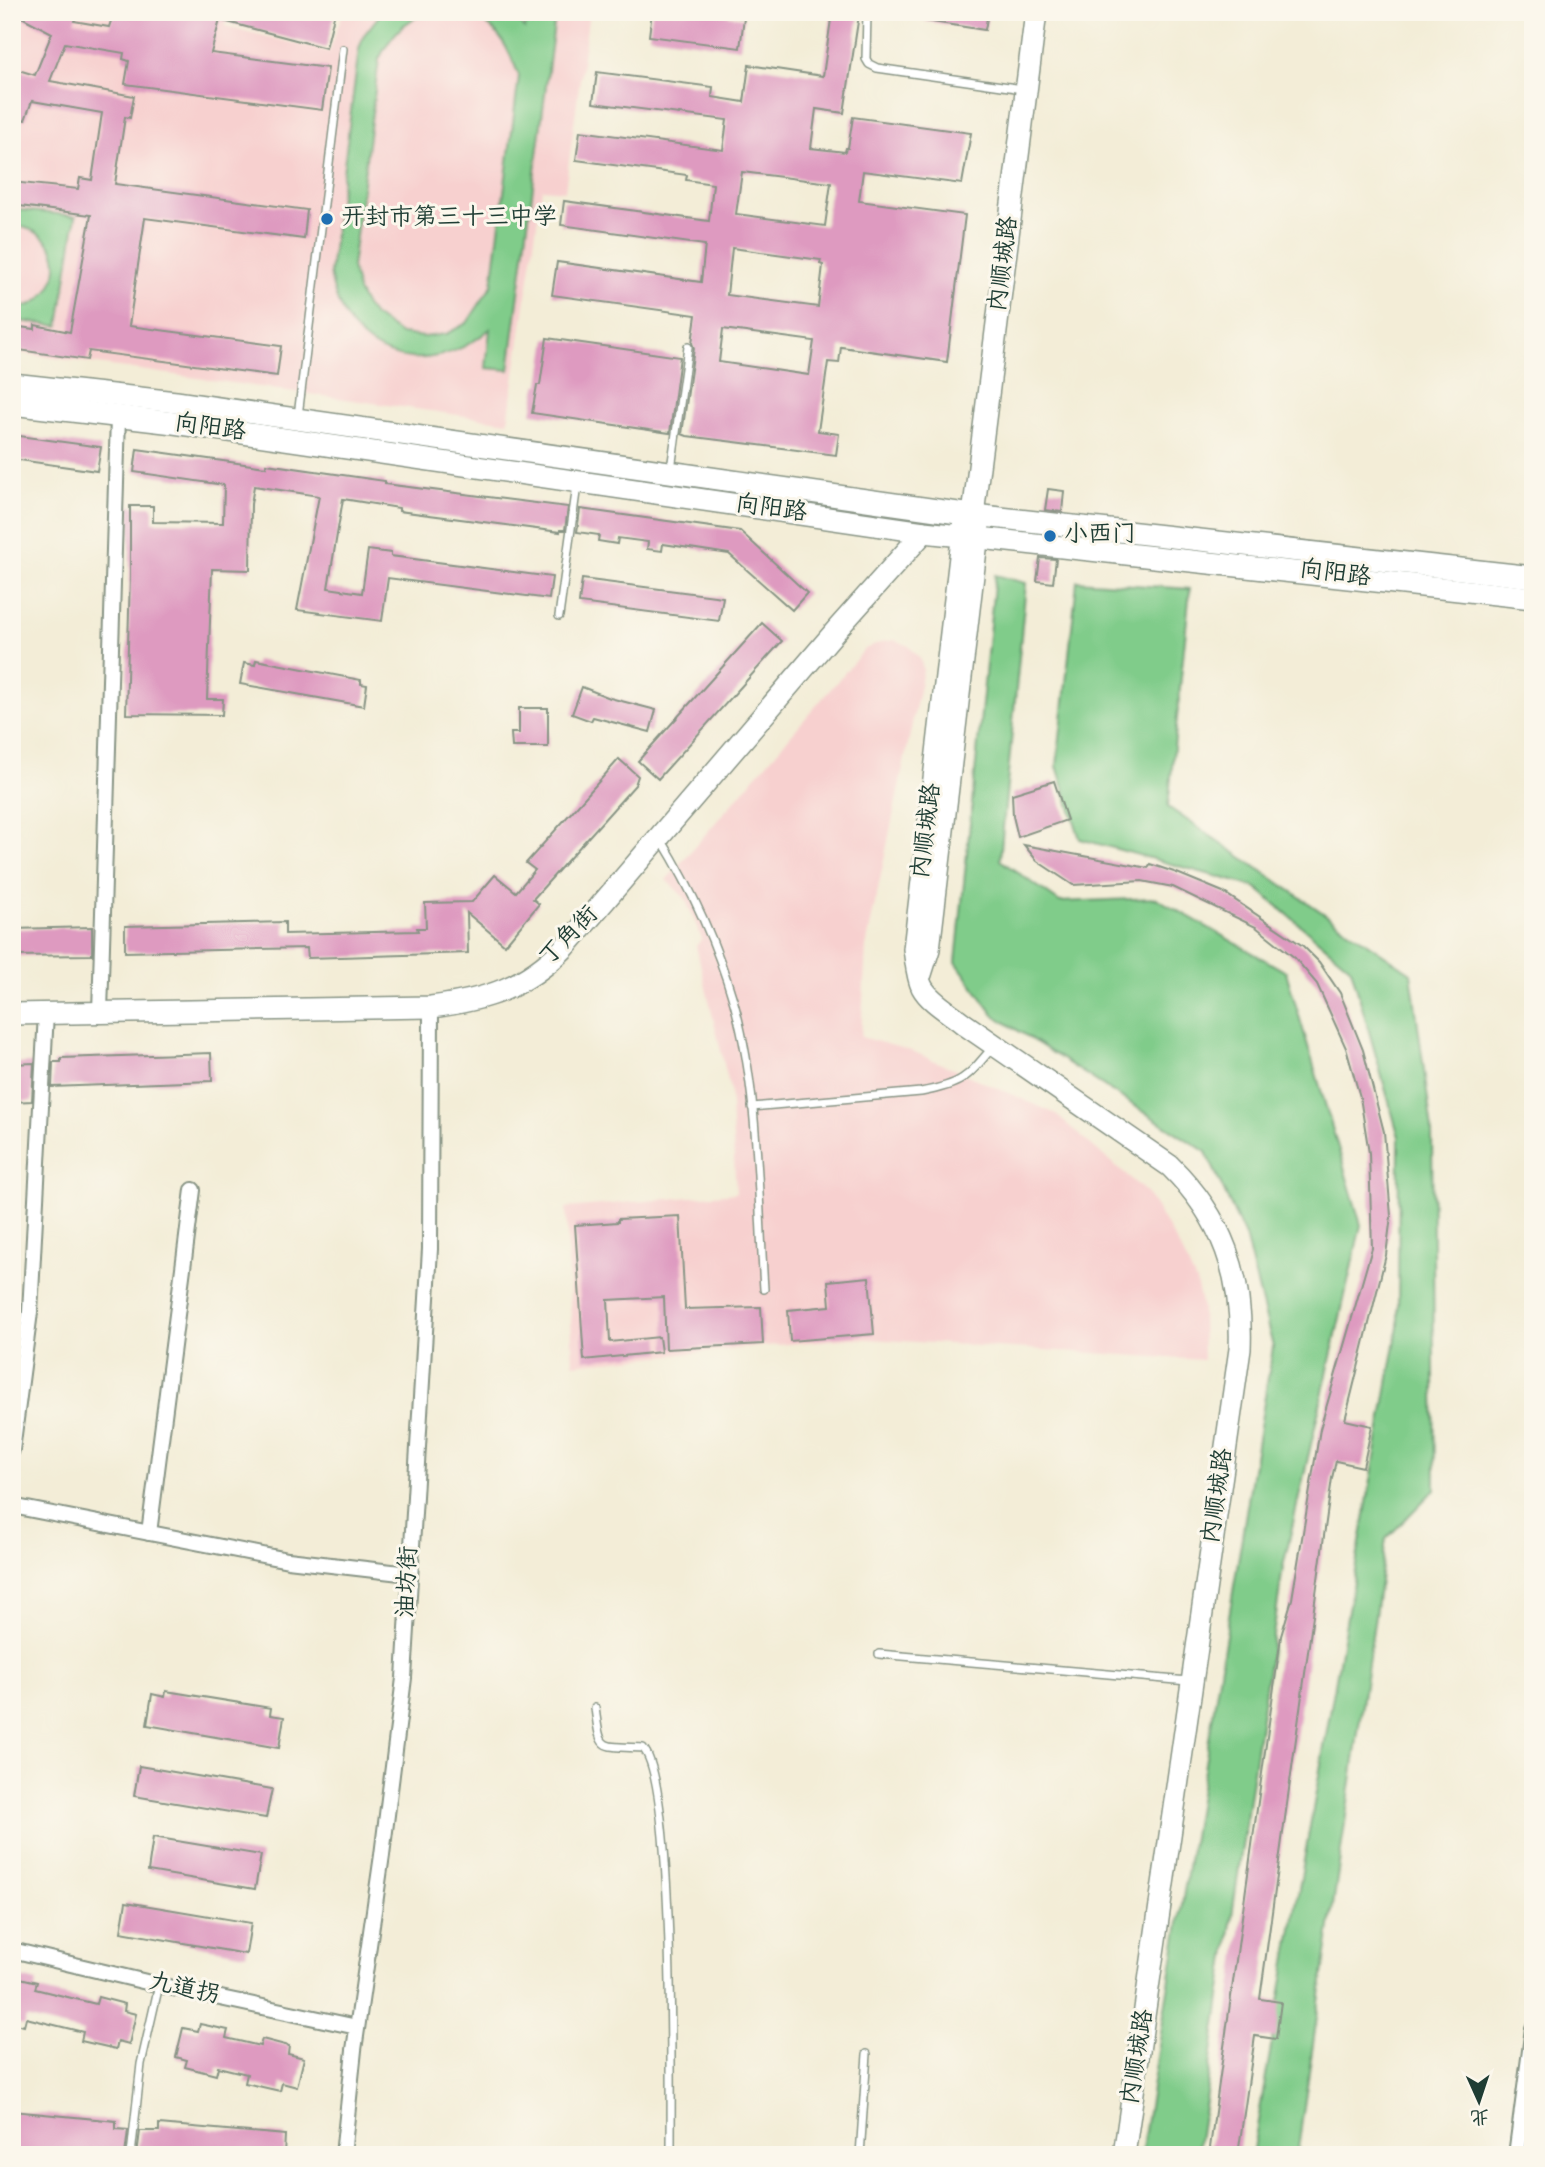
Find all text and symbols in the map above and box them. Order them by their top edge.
place label: 开封市第三十三中学 [341,202,557,236]
marker: 开封市第三十三中学 [319,211,335,227]
street label: 内顺城路 [982,214,1028,314]
street label: 向阳路 [172,407,248,451]
street label: 向阳路 [733,488,809,532]
place label: 小西门 [1064,519,1136,553]
marker: 小西门 [1042,528,1058,544]
street label: 向阳路 [1297,554,1373,596]
street label: 内顺城路 [905,781,951,881]
street label: 丁角街 [533,899,607,975]
street label: 内顺城路 [1195,1446,1243,1546]
street label: 油坊街 [390,1545,428,1619]
street label: 九道拐 [145,1966,223,2014]
street label: 内顺城路 [1115,2007,1163,2107]
north arrow [1444,2066,1514,2136]
text: 北 [1470,2101,1490,2128]

